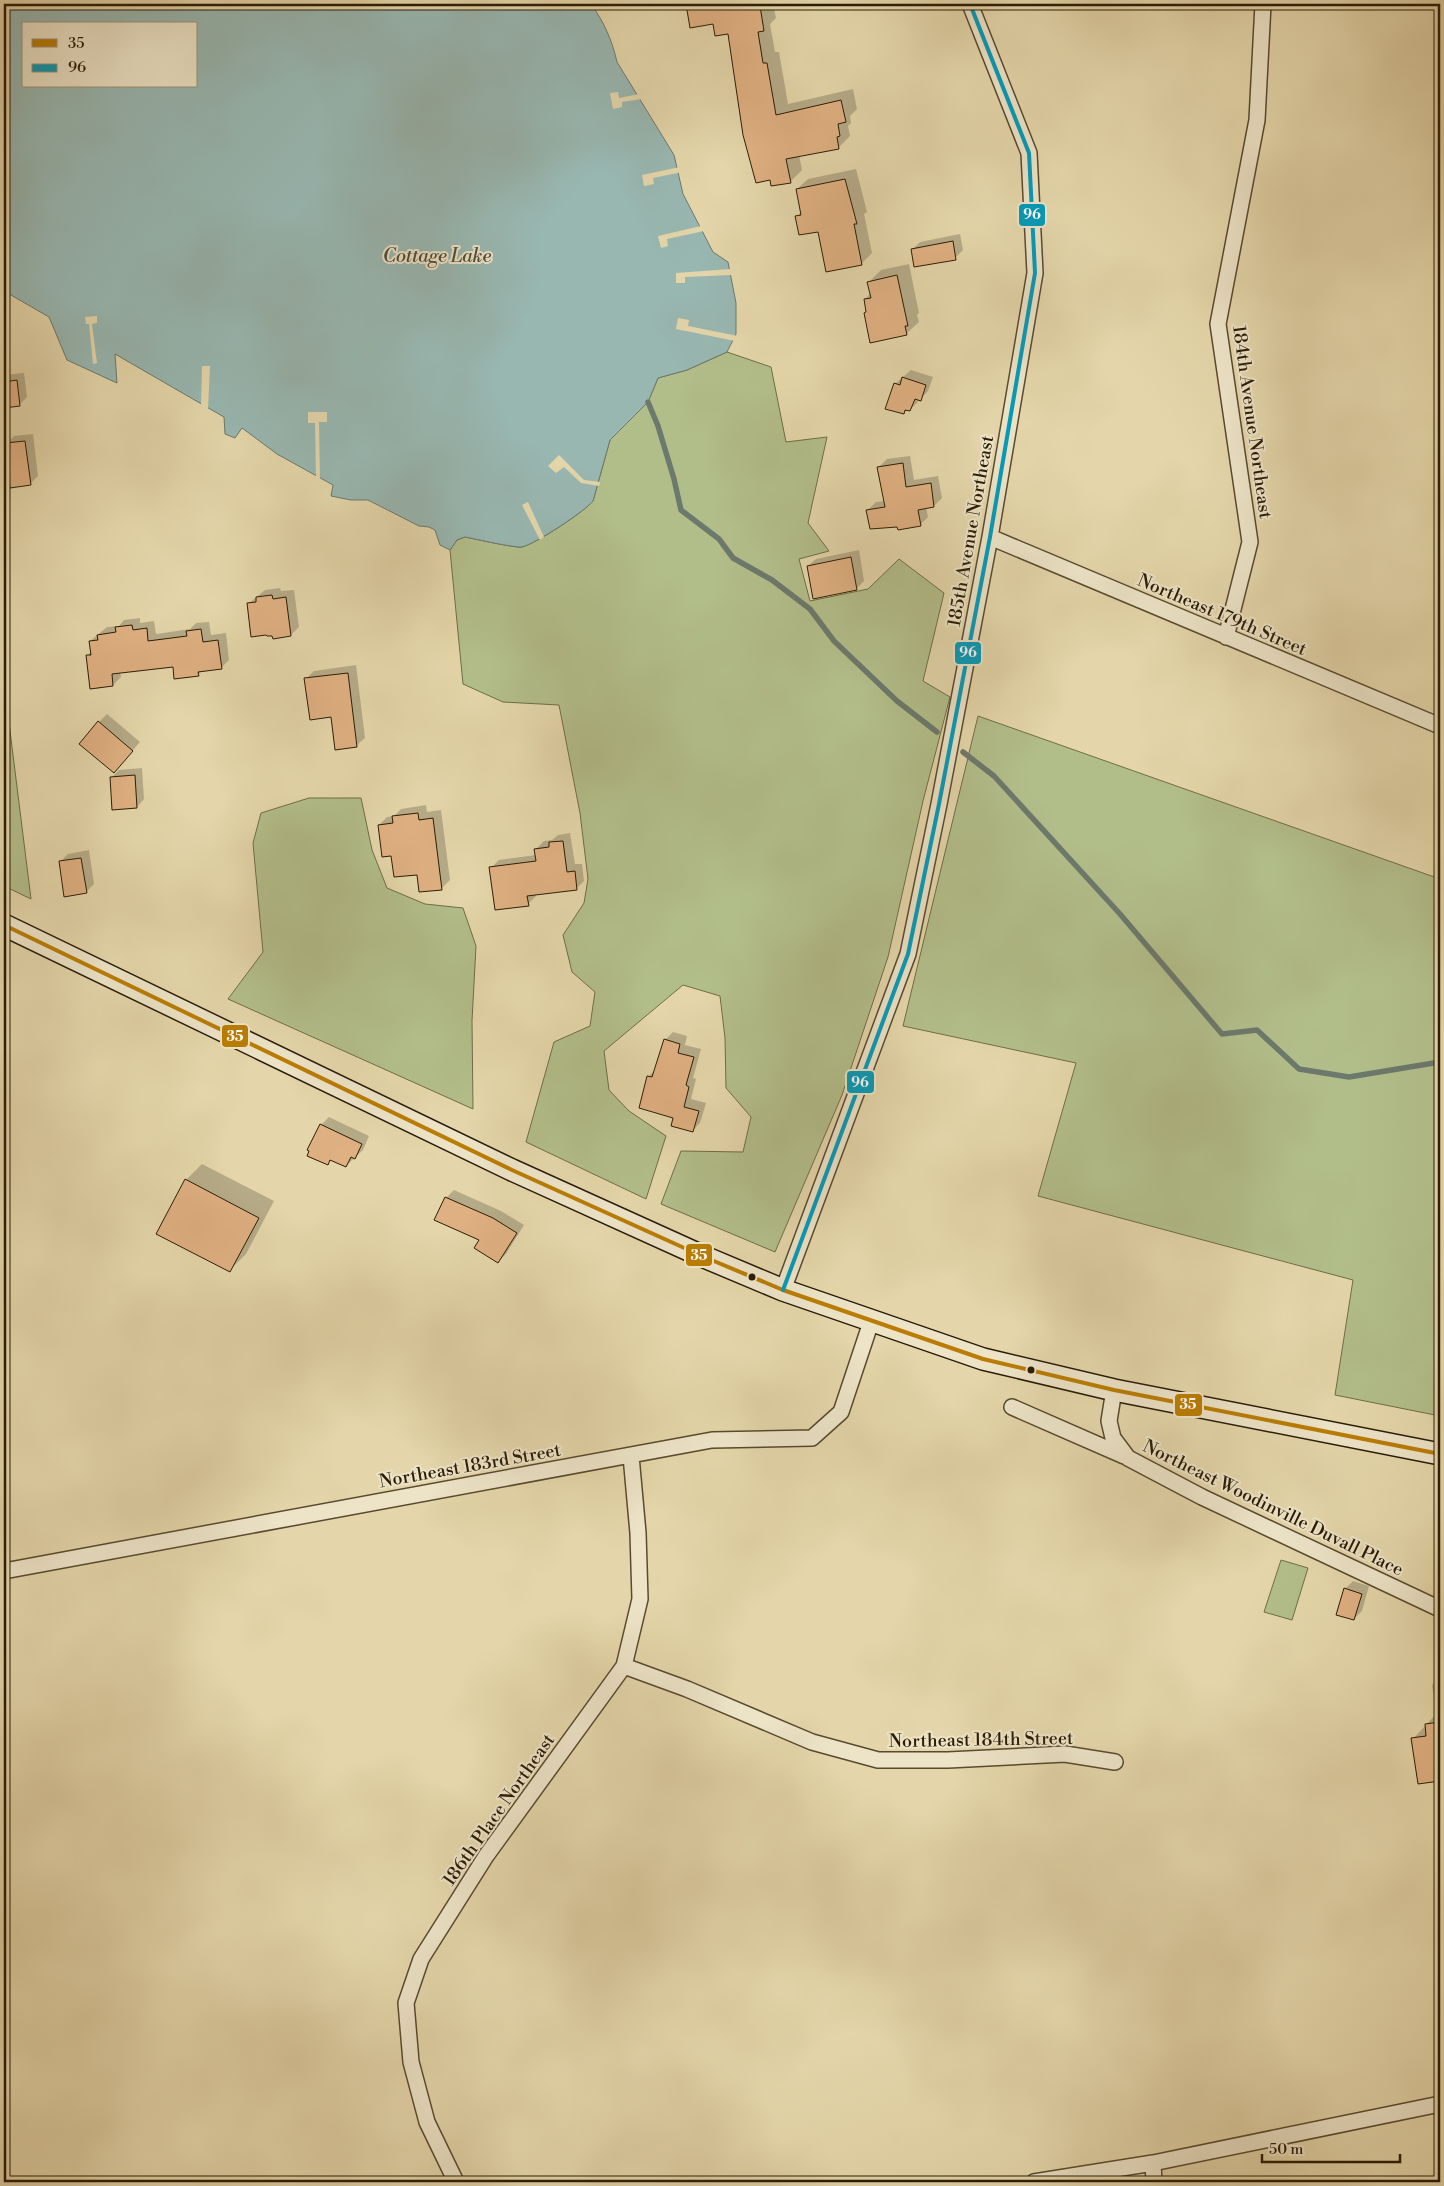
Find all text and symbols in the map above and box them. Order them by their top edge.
legend [22,22,198,88]
text: 35 [68,34,85,53]
text: 96 [68,58,86,77]
line badge: 96 [1018,203,1046,227]
text: 96 [1023,206,1041,224]
water label: Cottage Lake [383,244,491,268]
street label: 184th Avenue Northeast [1227,324,1277,521]
street label: 185th Avenue Northeast [943,433,999,628]
street label: Northeast 179th Street [1134,569,1311,661]
line badge: 96 [954,641,982,665]
text: 96 [959,644,977,662]
line badge: 35 [221,1024,249,1048]
text: 35 [226,1028,244,1046]
line badge: 96 [846,1070,875,1094]
text: 96 [851,1074,869,1092]
line badge: 35 [685,1243,713,1267]
text: 35 [690,1247,708,1265]
unlabelled marker [747,1272,757,1282]
unlabelled marker [1026,1365,1036,1375]
line badge: 35 [1174,1393,1203,1417]
text: 35 [1179,1396,1197,1414]
street label: Northeast Woodinville Duvall Place [1139,1435,1407,1581]
street label: Northeast 183rd Street [377,1439,563,1493]
street label: Northeast 184th Street [889,1727,1074,1753]
street label: 186th Place Northeast [438,1729,561,1891]
scale bar [1262,2131,1399,2163]
text: 50 m [1269,2140,1303,2159]

